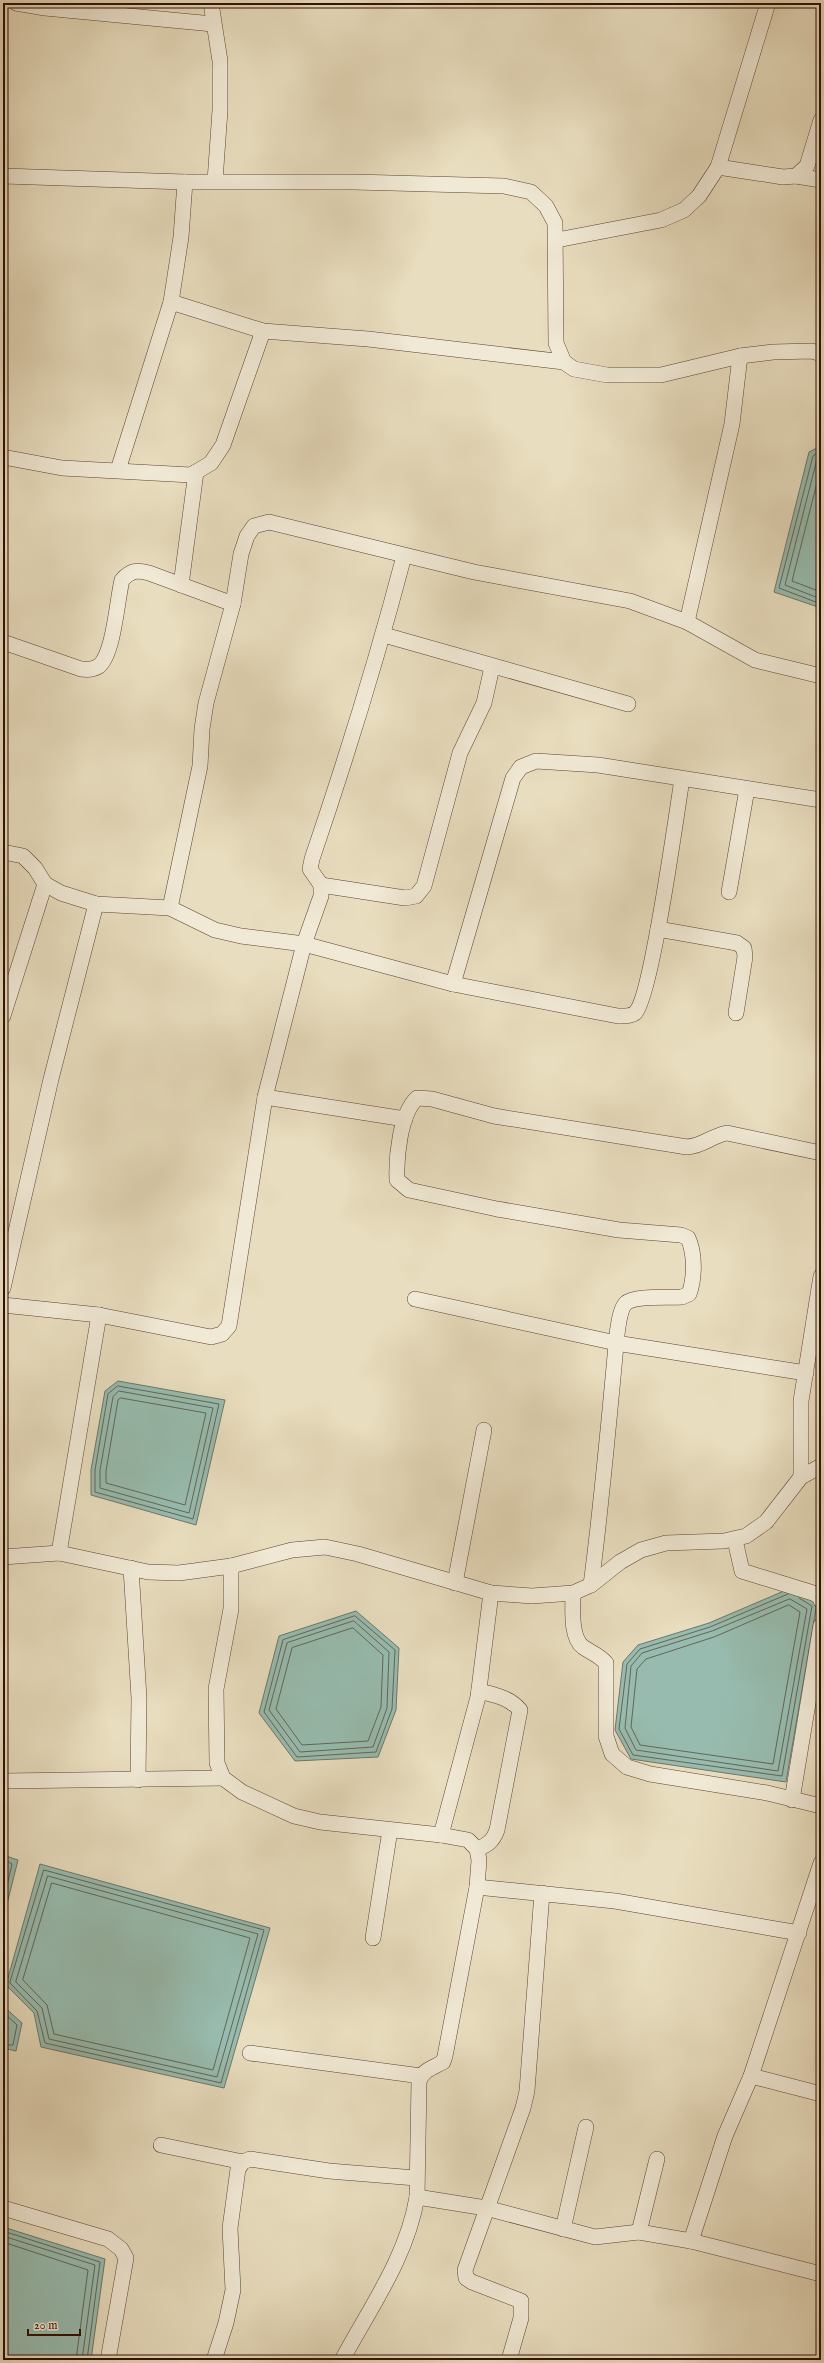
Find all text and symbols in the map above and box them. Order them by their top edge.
scale bar [28,2311,80,2337]
text: 20 m [34,2318,57,2333]

